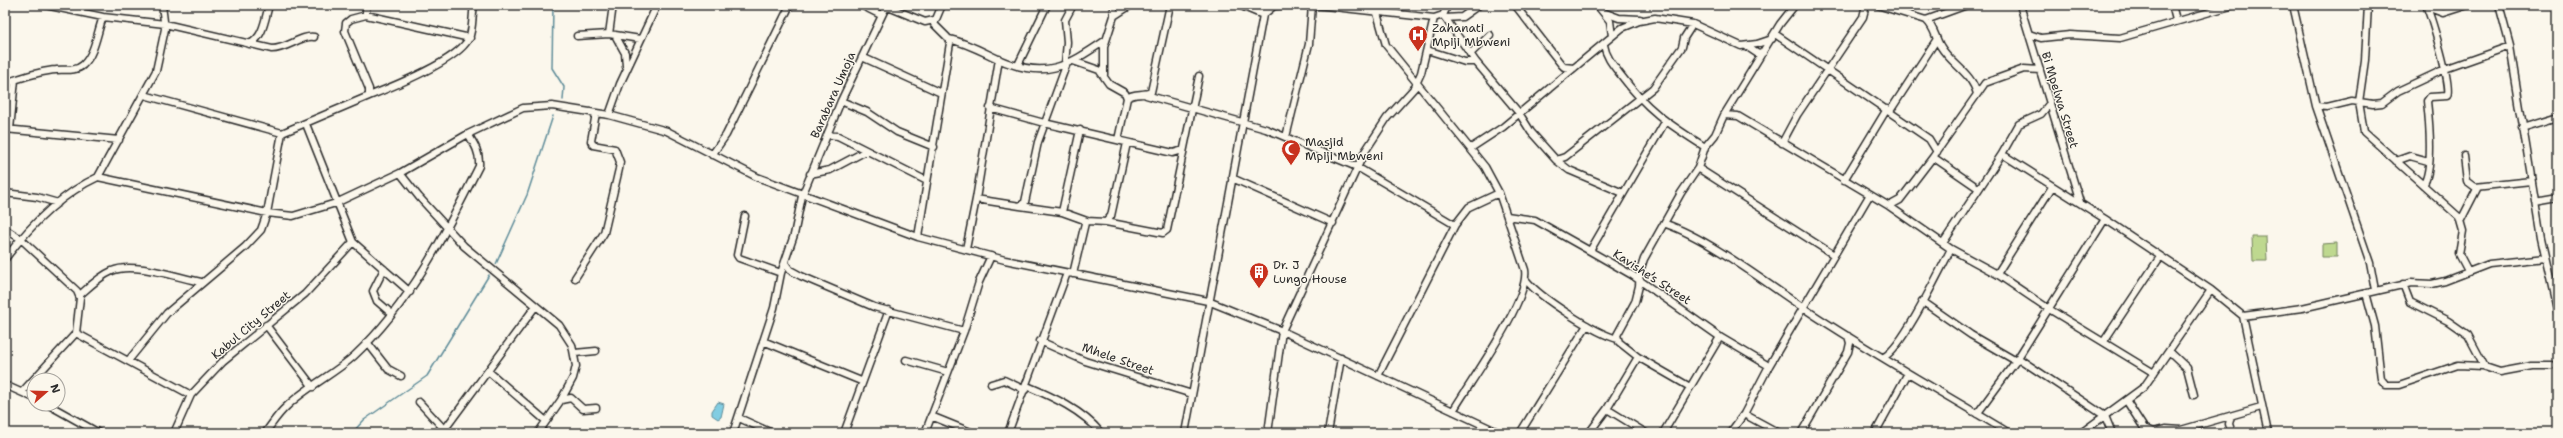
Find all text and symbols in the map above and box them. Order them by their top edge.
place label: Zahanati Mpiji Mbweni [1432,20,1510,50]
hospital icon: Zahanati Mpiji Mbweni [1407,24,1429,52]
street label: Barabara Umoja [807,49,859,141]
street label: Bi Mpelwa Street [2038,50,2082,150]
place label: Masjid Mpiji Mbweni [1305,134,1383,164]
mosque icon: Masjid Mpiji Mbweni [1280,138,1302,166]
street label: Kavishe’s Street [1610,246,1694,308]
place label: Dr. J Lungo House [1273,257,1347,287]
building icon: Dr. J Lungo House [1248,261,1270,289]
street label: Kabul City Street [208,287,294,363]
street label: Mhele Street [1080,339,1156,379]
north arrow [26,372,66,412]
text: N [46,382,64,396]

